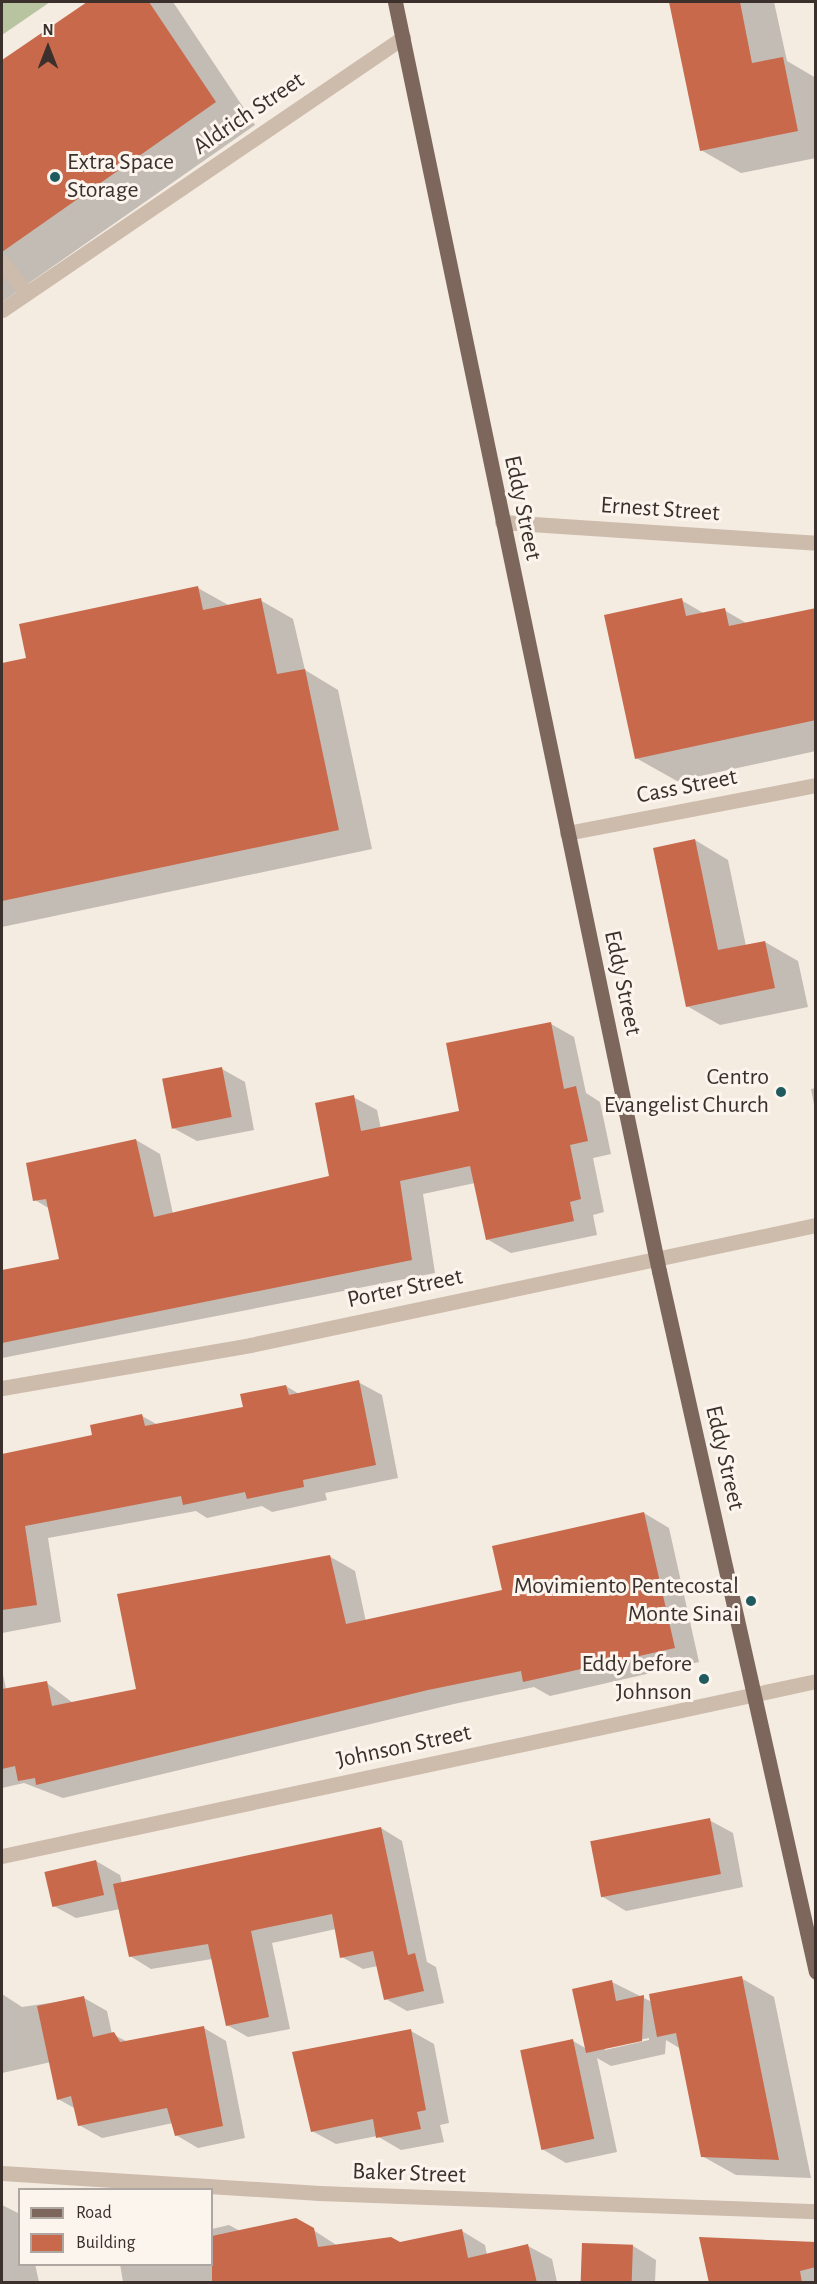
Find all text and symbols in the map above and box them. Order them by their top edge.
north arrow [18,18,78,78]
text: N [42,22,54,38]
street label: Aldrich Street [188,66,310,162]
place label: Extra Space Storage [67,149,174,205]
marker: Extra Space Storage [48,170,62,184]
street label: Eddy Street [497,453,547,563]
street label: Ernest Street [599,491,721,529]
street label: Cass Street [634,763,740,811]
street label: Eddy Street [597,928,647,1038]
place label: Centro Evangelist Church [604,1064,769,1120]
marker: Centro Evangelist Church [774,1085,788,1099]
street label: Porter Street [345,1263,465,1315]
street label: Eddy Street [698,1403,750,1513]
place label: Movimiento Pentecostal Monte Sinai [514,1573,739,1629]
marker: Movimiento Pentecostal Monte Sinai [744,1594,758,1608]
place label: Eddy before Johnson [581,1651,692,1707]
marker: Eddy before Johnson [697,1672,711,1686]
street label: Johnson Street [334,1719,474,1775]
street label: Baker Street [352,2158,466,2190]
legend [18,2188,213,2266]
text: Road [76,2204,112,2222]
text: Building [76,2234,135,2252]

